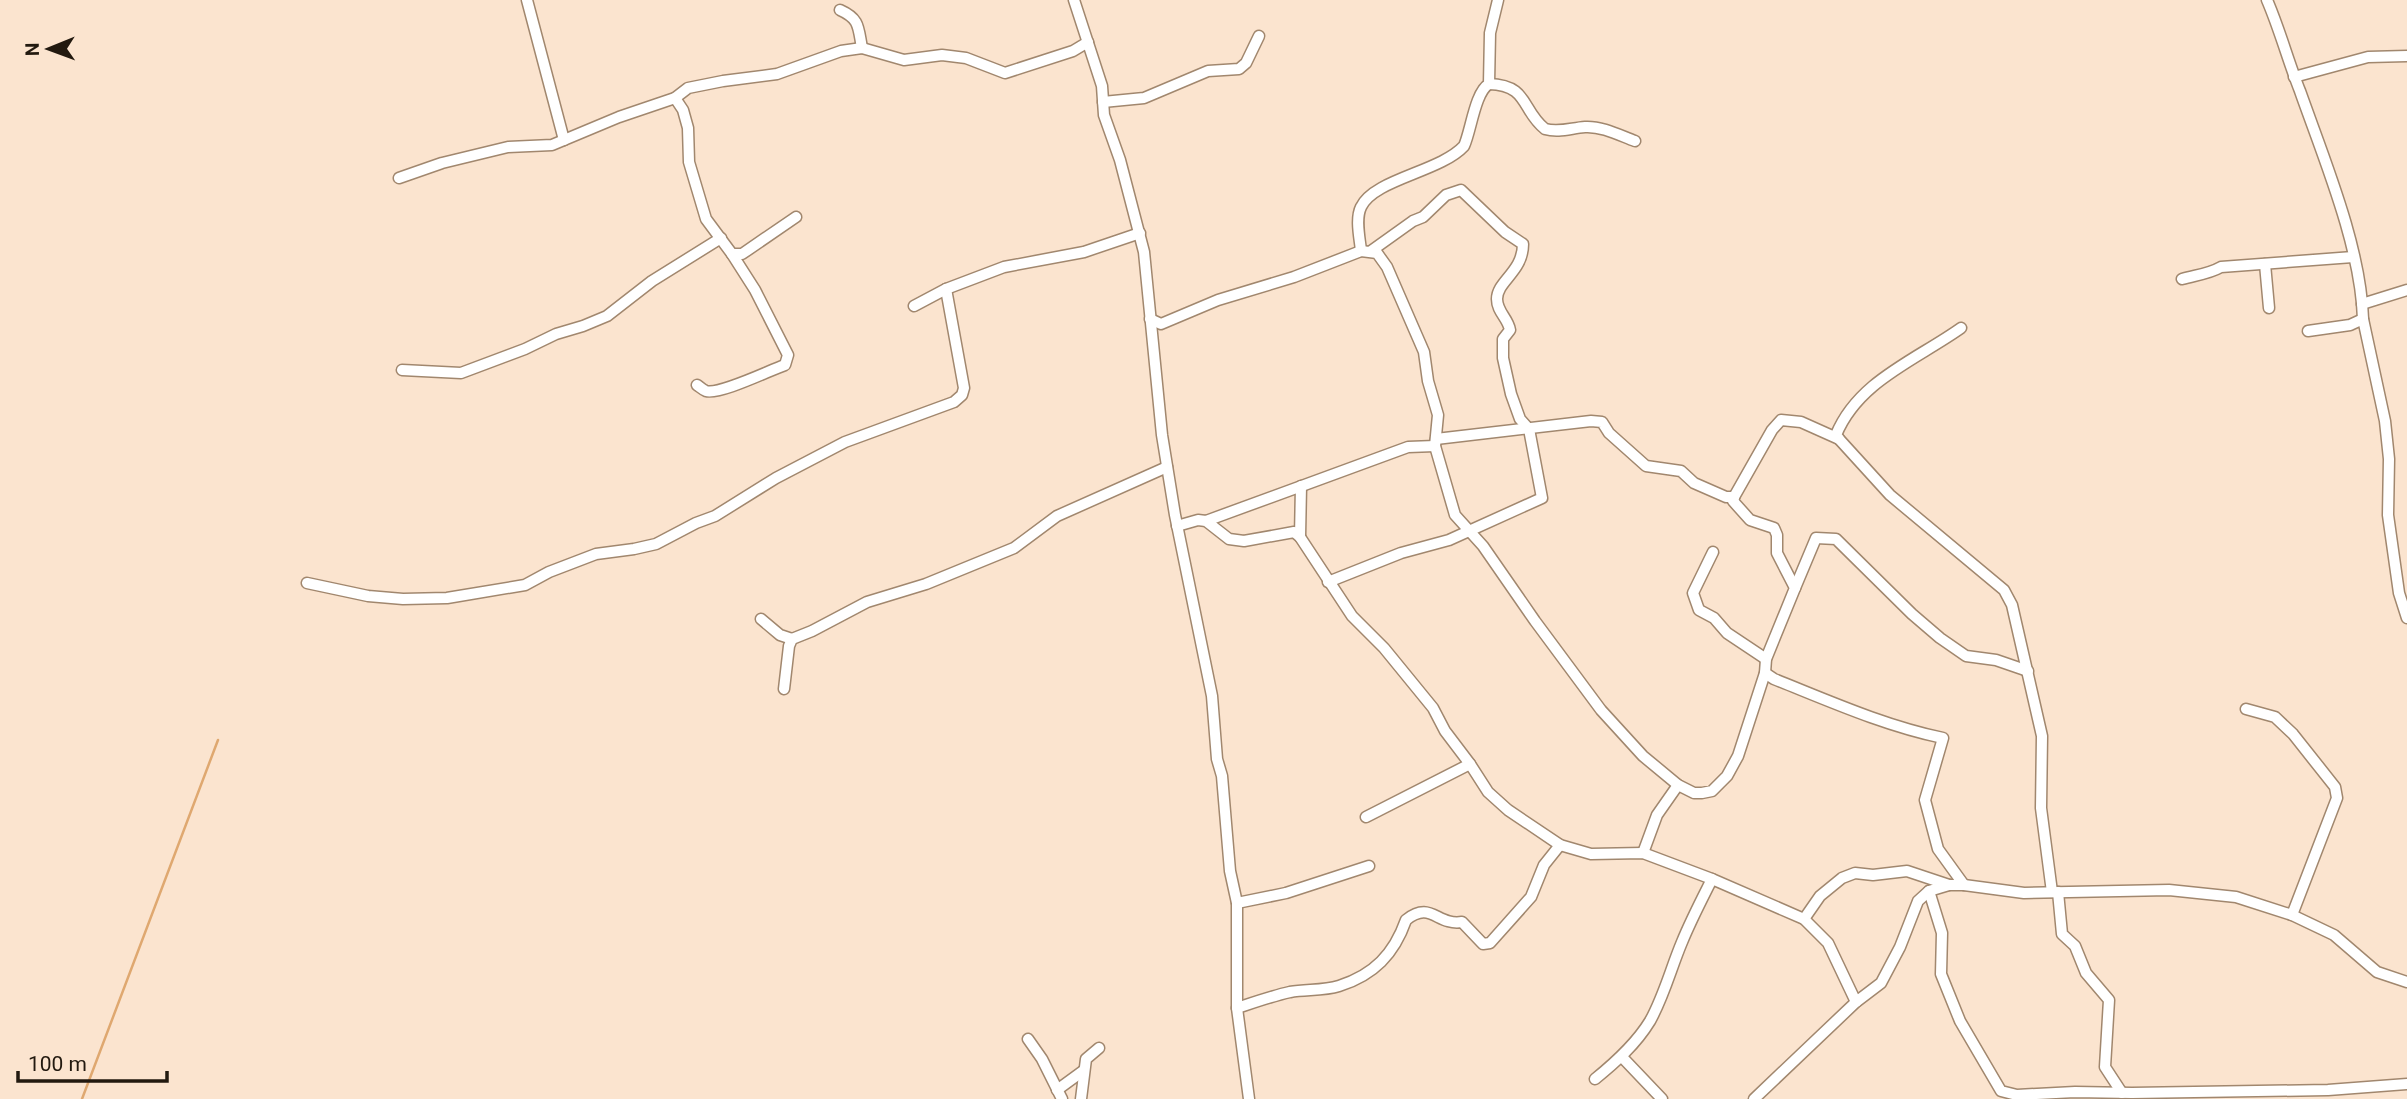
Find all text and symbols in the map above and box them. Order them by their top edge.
north arrow [14,14,84,84]
text: N [21,42,44,56]
scale bar [18,1040,166,1084]
text: 100 m [28,1052,87,1076]

